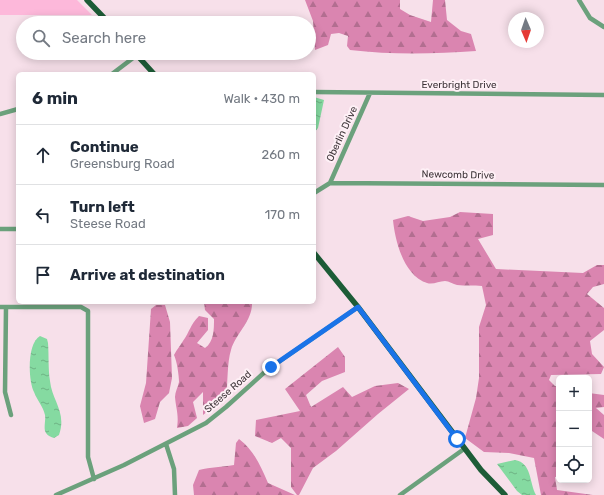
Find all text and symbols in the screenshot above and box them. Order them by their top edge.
north arrow [508,12,544,48]
search box [16,16,316,60]
icon: search [30,27,52,49]
text: Search here [62,29,146,47]
street label: Everbright Drive [421,79,497,91]
text: 6 min [32,88,78,108]
text: Walk · 430 m [223,91,300,106]
street label: Oberlin Drive [324,104,360,164]
text: Continue [70,138,139,156]
icon: ahead [32,144,54,166]
text: 260 m [262,147,300,162]
text: Greensburg Road [70,156,175,171]
street label: Newcomb Drive [421,168,495,182]
text: Turn left [70,198,135,216]
icon: left [32,204,54,226]
text: 170 m [265,207,300,222]
text: Steese Road [70,216,146,231]
icon: arrive [32,264,54,286]
text: Arrive at destination [70,266,225,284]
route end [262,358,280,376]
street label: Steese Road [202,368,254,416]
map controls [556,375,592,483]
button: + [556,375,592,411]
button: − [556,411,592,447]
route start [448,430,466,448]
button: locate [556,447,592,483]

